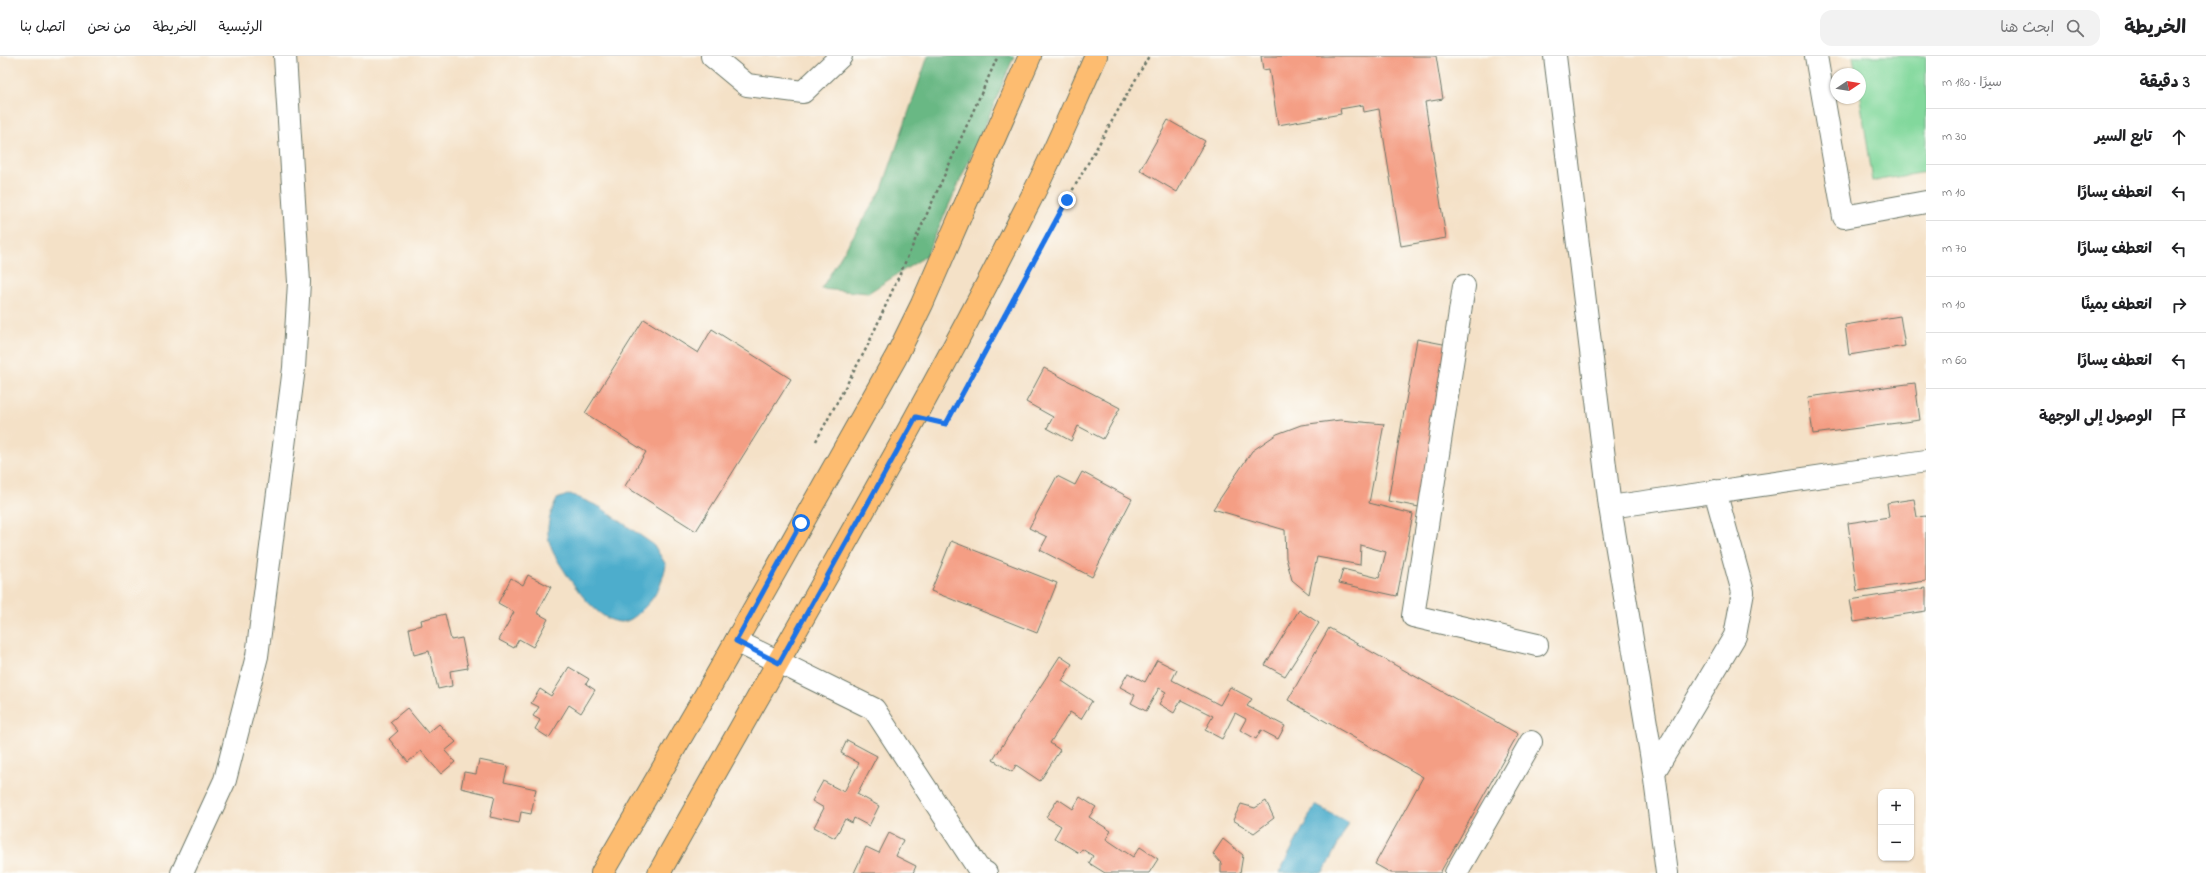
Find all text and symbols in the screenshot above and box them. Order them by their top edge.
search box [1820,10,2100,46]
text: الخريطة [2124,15,2186,42]
text: اتصل بنا [20,17,65,38]
text: من نحن [87,17,131,38]
text: الخريطة [153,17,197,38]
text: الرئيسية [219,17,263,38]
text: ابحث هنا [2000,17,2054,39]
icon: search [2064,17,2086,39]
north arrow [1830,68,1866,104]
text: 3 دقيقة [2140,70,2190,95]
text: سيرًا · 180 m [1942,73,2002,92]
text: تابع السير [2095,126,2152,148]
icon: ahead [2168,126,2190,148]
text: 30 m [1942,127,1966,146]
text: انعطف يسارًا [2077,182,2152,204]
icon: left [2168,182,2190,204]
text: 10 m [1942,183,1965,202]
route end [1058,191,1076,209]
text: انعطف يسارًا [2077,238,2152,260]
icon: left [2168,238,2190,260]
text: 70 m [1942,239,1966,258]
text: انعطف يمينًا [2081,294,2152,316]
icon: right [2168,294,2190,316]
text: 10 m [1942,295,1965,314]
text: انعطف يسارًا [2077,350,2152,372]
icon: left [2168,350,2190,372]
text: 60 m [1942,351,1967,370]
text: الوصول إلى الوجهة [2039,406,2152,428]
icon: arrive [2168,406,2190,428]
route start [792,514,810,532]
map controls [1878,789,1914,861]
button: + [1878,789,1914,825]
button: − [1878,825,1914,861]

